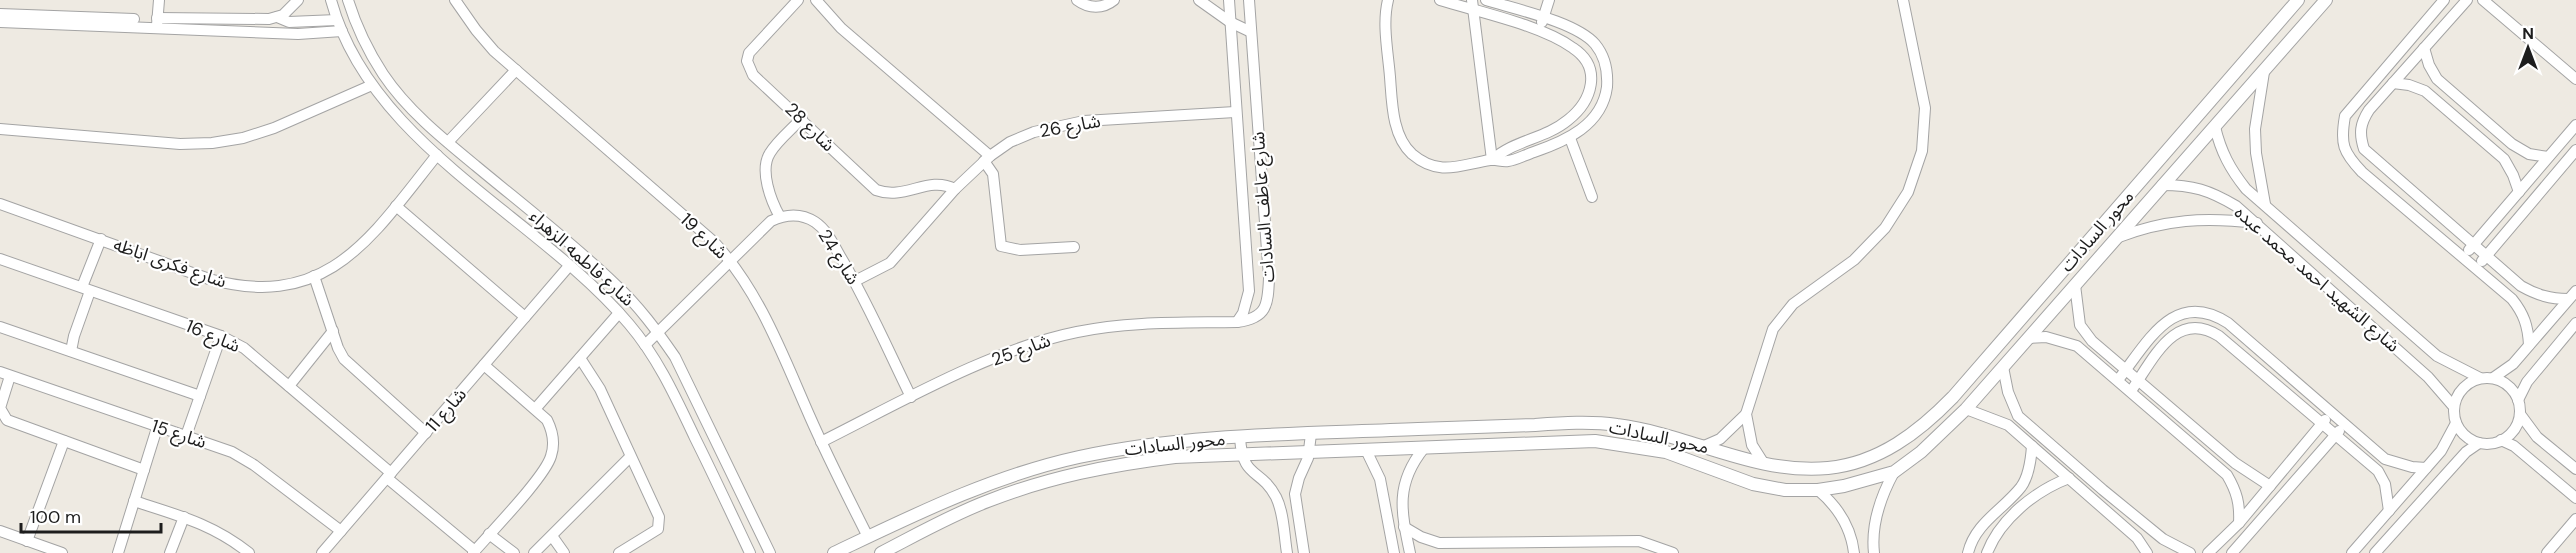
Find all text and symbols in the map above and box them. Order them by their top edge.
north arrow [2498,18,2558,78]
text: N [2522,23,2534,44]
street label: شارع 28 [778,97,840,158]
street label: شارع 26 [1038,109,1103,145]
street label: شارع عاطف السادات [1246,131,1282,283]
street label: محور السادات [2055,185,2139,277]
street label: شارع الشهيد احمد محمد عبده [2228,200,2405,359]
street label: شارع فاطمه الزهراء [523,204,640,313]
street label: شارع 19 [674,208,733,266]
street label: شارع 24 [811,225,865,290]
street label: شارع فكرى اباظه [110,232,230,295]
street label: شارع 16 [181,314,244,360]
street label: شارع 25 [988,328,1055,374]
street label: شارع 11 [420,383,473,438]
street label: شارع 15 [148,414,210,456]
street label: محور السادات [1607,415,1711,459]
street label: محور السادات [1123,427,1227,461]
scale bar [21,496,160,534]
text: 100 m [30,505,81,529]

